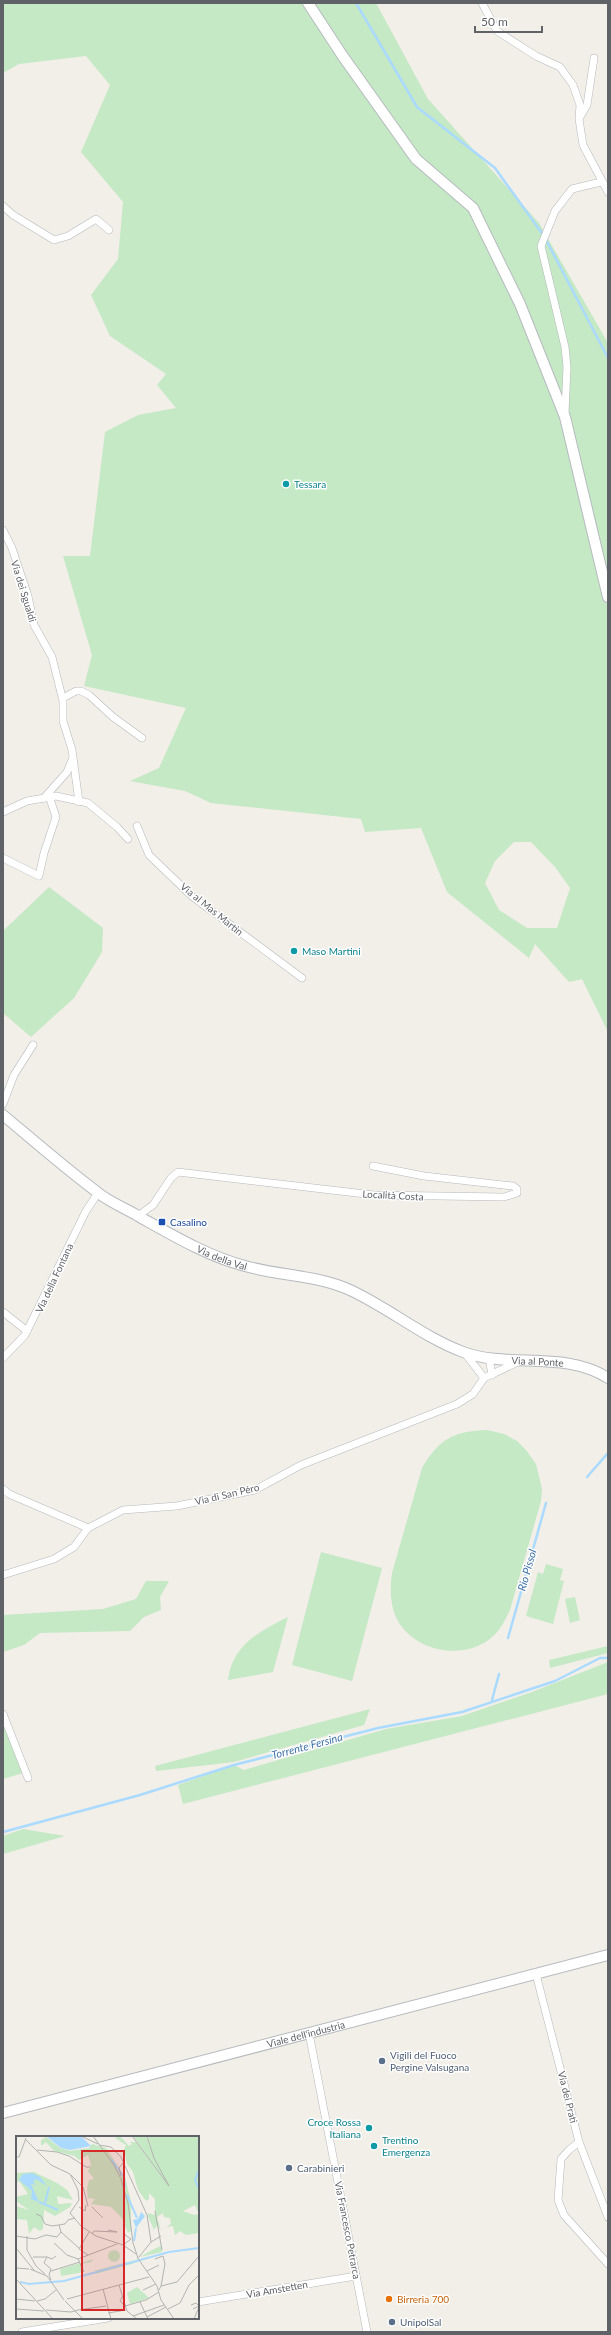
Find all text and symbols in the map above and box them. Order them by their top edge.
scale bar [475,8,542,34]
text: 50 m [481,14,508,29]
place label: Tessara [294,478,326,490]
marker: Tessara [281,479,291,489]
street label: Via dei Sgualdi [9,559,39,623]
street label: Via al Mas Martin [178,880,246,938]
place label: Maso Martini [302,945,361,957]
marker: Maso Martini [289,946,299,956]
street label: Località Costa [362,1187,424,1203]
place label: Casalino [170,1216,207,1228]
marker: Casalino [157,1217,167,1227]
street label: Via della Fontana [33,1241,75,1315]
street label: Via della Val [195,1243,249,1272]
street label: Via al Ponte [511,1354,564,1369]
street label: Via di San Péro [194,1481,261,1507]
water label: Rio Pissol [514,1547,539,1592]
water label: Torrente Fersina [270,1730,344,1761]
street label: Viale dell'industria [266,2018,346,2050]
place label: Vigili del Fuoco Pergine Valsugana [390,2049,469,2073]
marker: Vigili del Fuoco Pergine Valsugana [377,2056,387,2066]
street label: Via dei Prati [556,2070,580,2124]
place label: Croce Rossa Italiana [307,2116,361,2140]
marker: Croce Rossa Italiana [364,2123,374,2133]
place label: Trentino Emergenza [382,2134,430,2158]
inset map [16,2136,199,2319]
marker: Trentino Emergenza [369,2141,379,2151]
place label: Carabinieri [297,2162,344,2174]
marker: Carabinieri [284,2163,294,2173]
street label: Via Francesco Petrarca [333,2180,363,2280]
street label: Via Amstetten [245,2278,309,2300]
place label: Birreria 700 [397,2293,449,2305]
marker: Birreria 700 [384,2294,394,2304]
place label: UnipolSal [400,2316,441,2328]
marker: UnipolSal [387,2317,397,2327]

